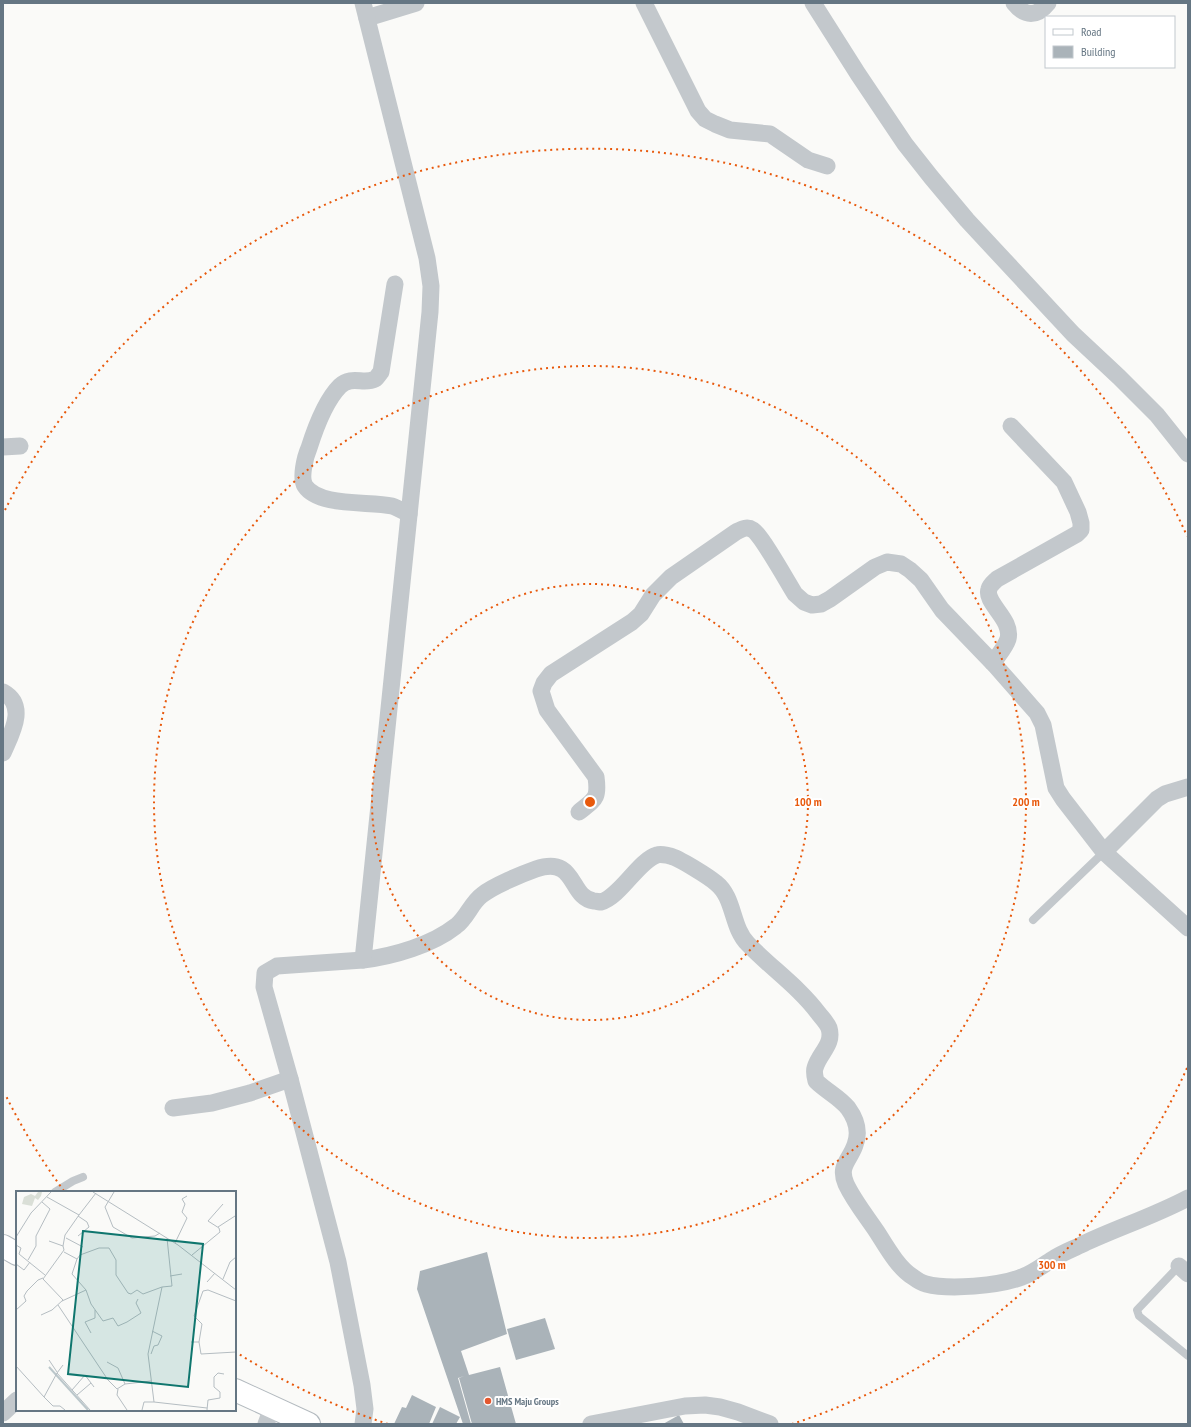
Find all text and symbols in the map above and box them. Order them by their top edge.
legend [1045,16,1175,68]
text: Road [1081,24,1101,39]
text: Building [1081,44,1116,59]
text: 100 m [794,794,822,809]
text: 200 m [1012,794,1040,809]
centre of rings [583,795,597,809]
inset map [16,1191,236,1411]
text: 300 m [1038,1257,1066,1272]
place label: HMS Maju Groups [496,1395,559,1408]
marker: HMS Maju Groups [483,1396,493,1406]

